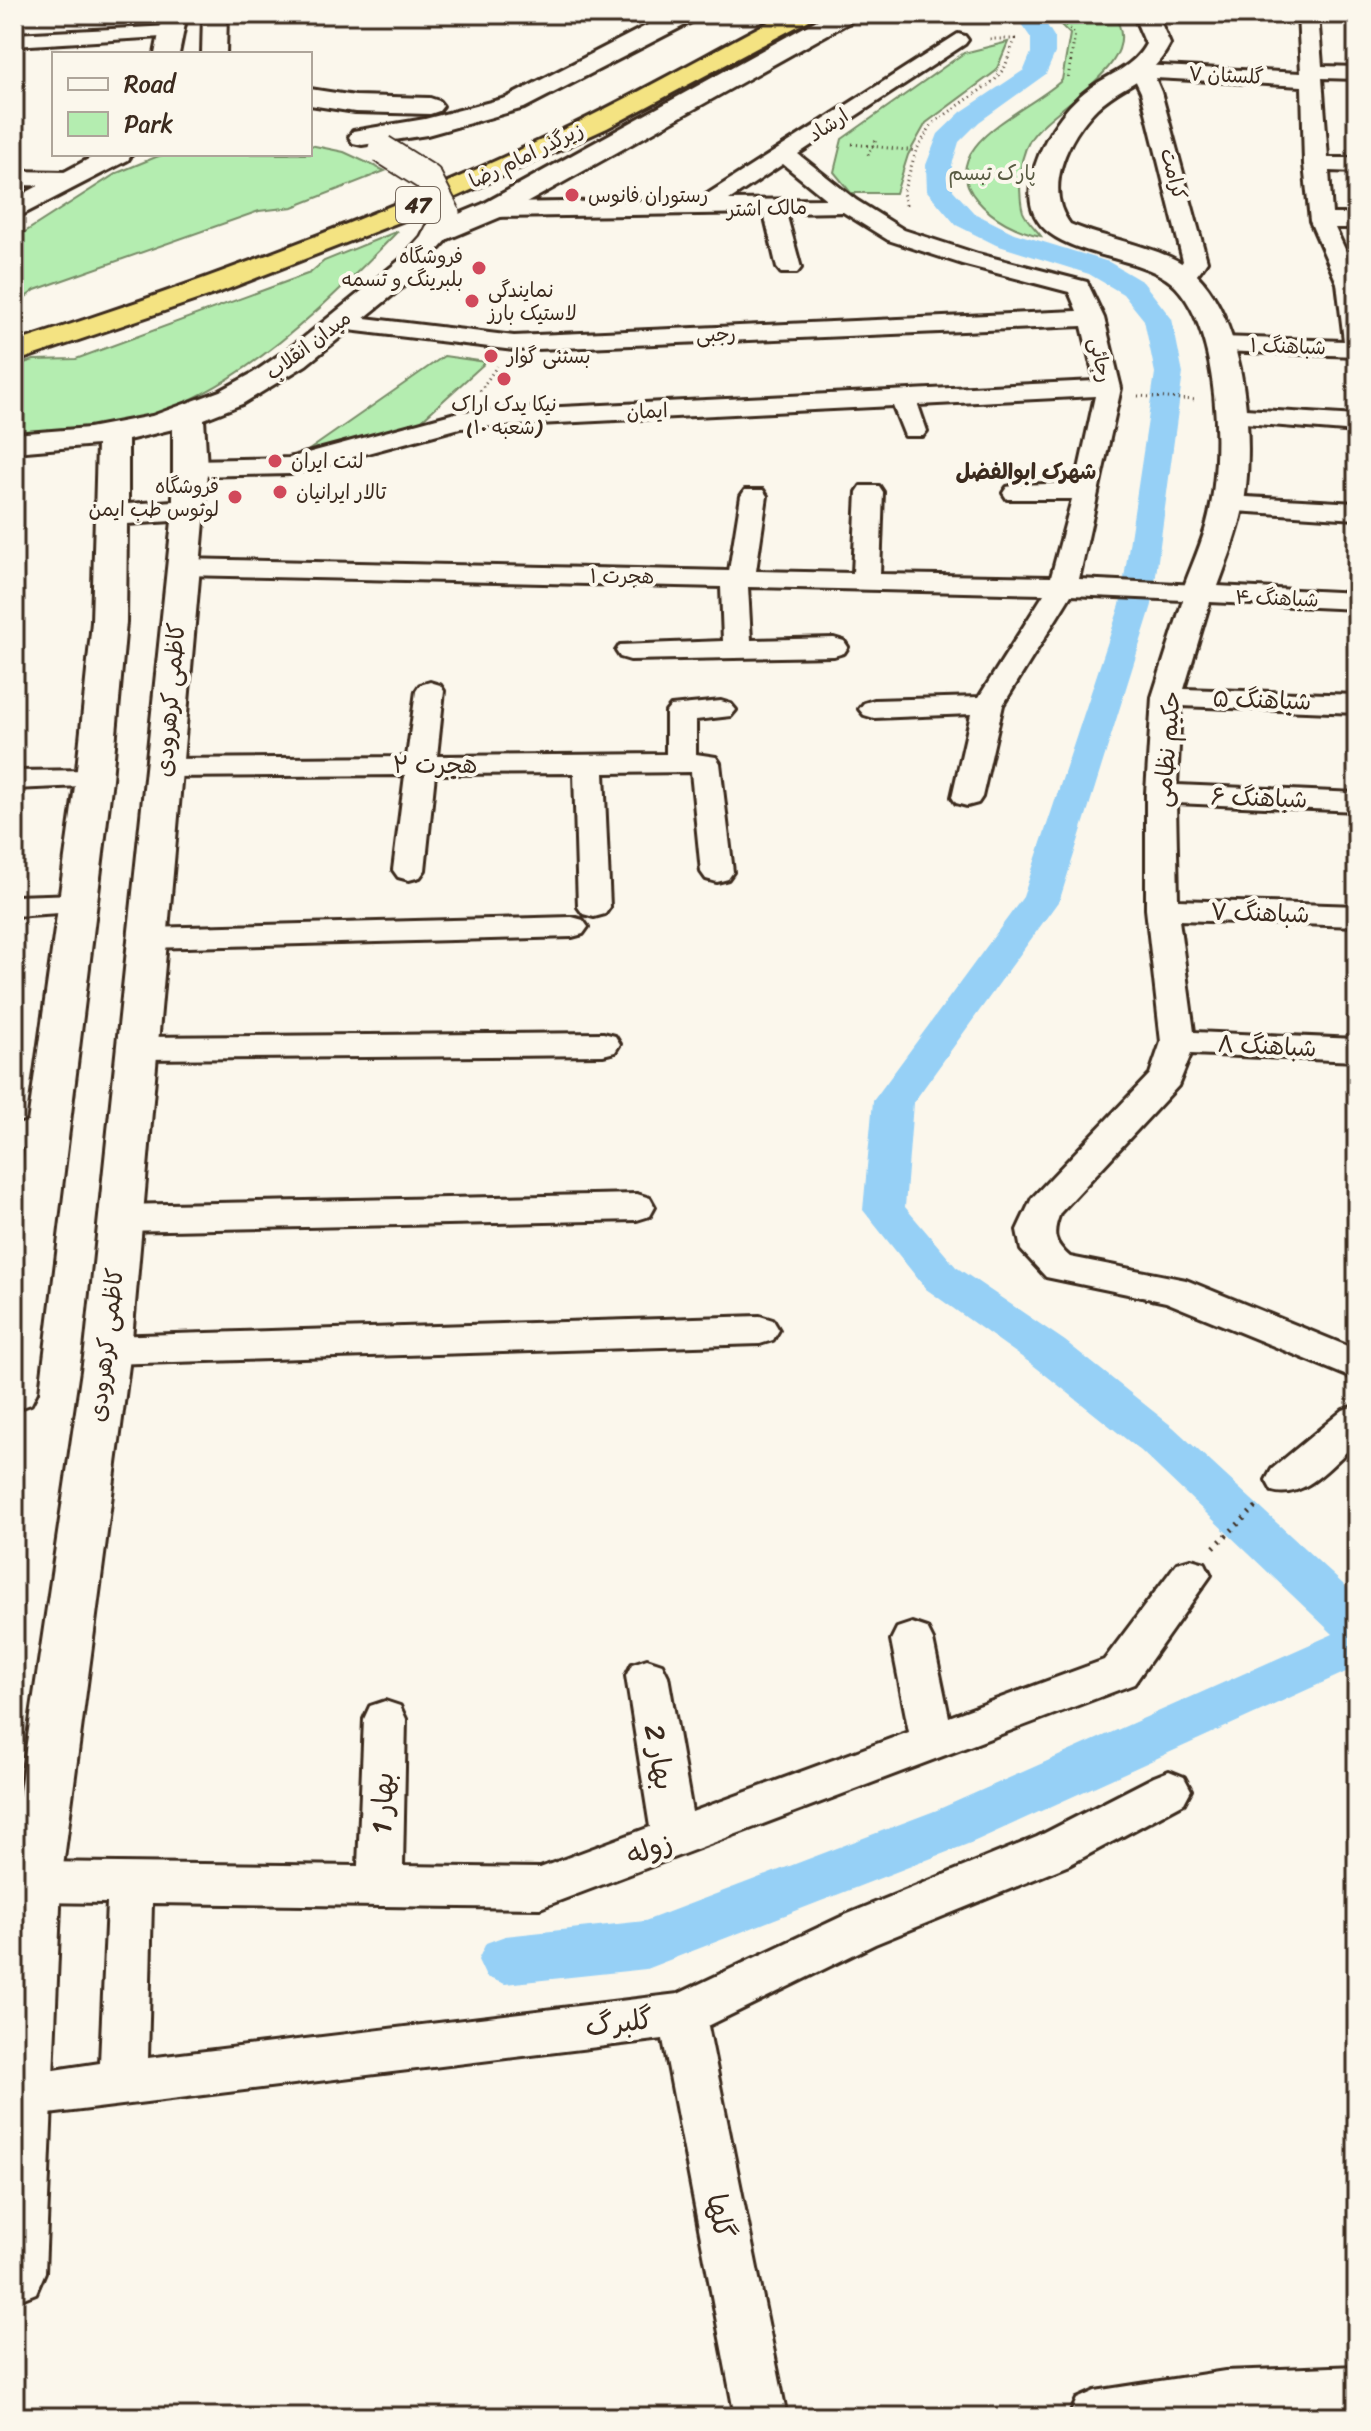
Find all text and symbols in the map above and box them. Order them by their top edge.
legend [52,52,312,156]
street label: گلستان ۷ [1187,56,1264,95]
text: Road [124,63,178,105]
street label: ارشاد [801,99,856,152]
text: Park [124,103,173,145]
street label: زیرگذر امام رضا [463,113,590,198]
street label: کرامت [1150,144,1197,204]
park label: پارک تبسم [948,156,1036,191]
place label: رستوران فانوس [588,178,708,213]
marker: رستوران فانوس [563,186,581,204]
road number: 47 [396,187,440,223]
street label: مالک اشتر [724,190,808,227]
place label: فروشگاه بلبرینگ و تسمه [341,239,463,297]
marker: فروشگاه بلبرینگ و تسمه [470,259,488,277]
place label: نمایندگی لاستیک بارز [486,273,577,331]
marker: نمایندگی لاستیک بارز [463,292,481,310]
street label: میدان انقلاب [258,301,359,390]
street label: رجبی [695,316,737,353]
street label: شباهنگ ۱ [1249,328,1327,365]
street label: رجائی [1079,334,1122,386]
place label: بستنی گوار [505,339,591,374]
marker: بستنی گوار [482,347,500,365]
marker: نیکا یدک اراک (شعبه ۱۰) [495,370,513,388]
place label: نیکا یدک اراک (شعبه ۱۰) [451,387,557,445]
street label: ایمان [625,393,669,430]
place label: لنت ایران [291,444,364,479]
marker: لنت ایران [266,452,284,470]
district label: شهرک ابوالفضل [956,452,1096,491]
place label: فروشگاه لوتوس طب ایمن [88,469,219,527]
place label: تالار ایرانیان [296,475,386,510]
marker: تالار ایرانیان [271,483,289,501]
marker: فروشگاه لوتوس طب ایمن [226,488,244,506]
street label: هجرت ۱ [590,558,654,595]
street label: شباهنگ ۴ [1235,580,1319,617]
street label: کاظمی کرهرودی [142,621,198,779]
street label: شباهنگ ۵ [1212,677,1312,723]
street label: حکیم نظامی [1141,689,1193,809]
street label: هجرت ۲ [393,744,477,786]
street label: شباهنگ ۶ [1210,775,1308,821]
street label: شباهنگ ۷ [1210,890,1310,936]
street label: شباهنگ ۸ [1216,1022,1318,1070]
street label: کاظمی کرهرودی [76,1266,136,1424]
street label: بهار 2 [630,1720,689,1794]
street label: بهار 1 [357,1771,408,1835]
street label: زوله [619,1818,679,1879]
street label: گلبرگ [582,1994,656,2051]
street label: گلها [692,2190,749,2243]

